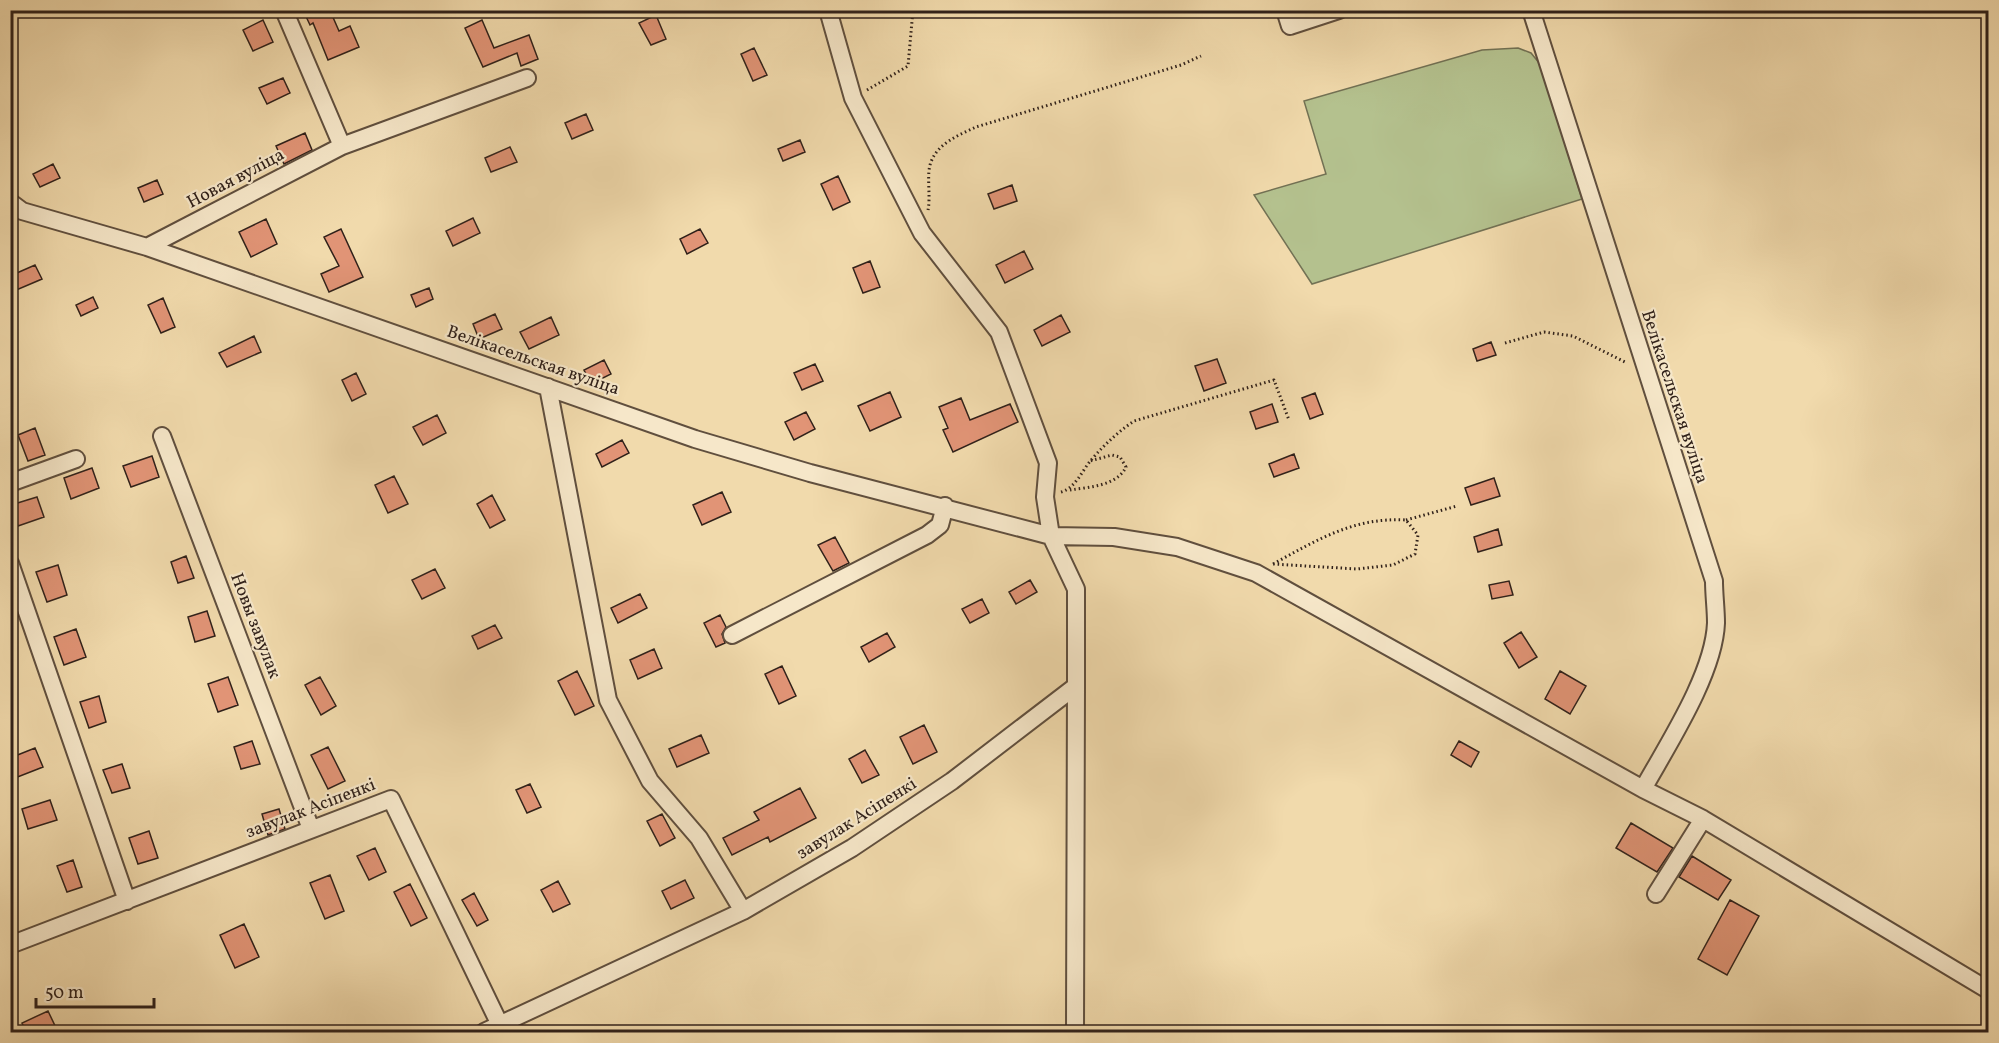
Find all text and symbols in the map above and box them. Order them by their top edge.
street label: Новая вуліца [183,143,289,215]
street label: Велікасельская вуліца [1634,307,1714,487]
street label: Велікасельская вуліца [443,320,623,402]
street label: Новы завулак [223,570,287,683]
street label: завулак Асіпенкі [792,772,922,866]
street label: завулак Асіпенкі [243,773,379,845]
scale bar [36,971,154,1009]
text: 50 m [45,981,84,1006]

